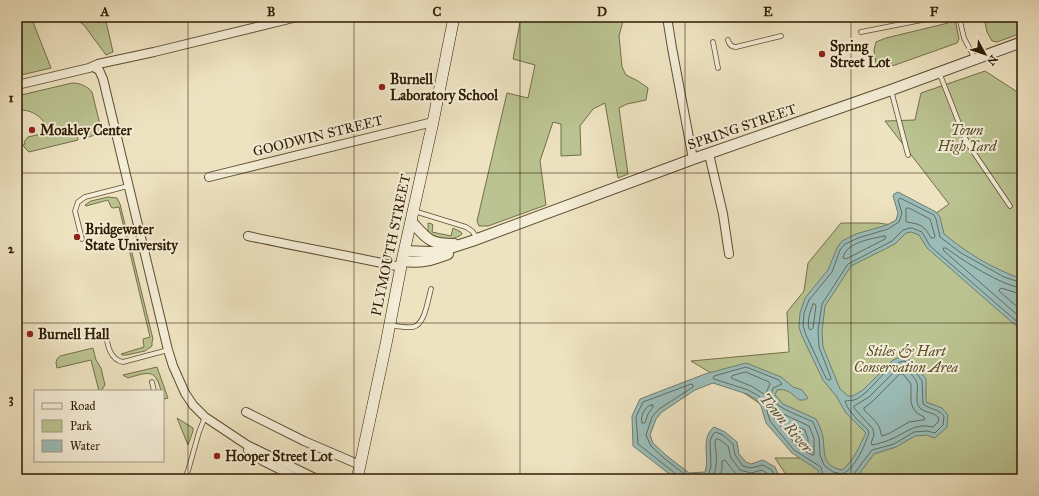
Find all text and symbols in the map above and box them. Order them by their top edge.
text: A [100,4,110,20]
text: B [267,4,276,20]
text: C [433,4,442,20]
text: D [597,4,607,20]
text: E [763,4,773,20]
text: F [930,4,939,20]
north arrow [965,34,1005,74]
place label: Spring Street Lot [830,38,890,71]
marker: Spring Street Lot [817,49,827,59]
text: N [984,52,1000,68]
place label: Burnell Laboratory School [390,71,499,105]
marker: Burnell Laboratory School [377,82,387,92]
text: 1 [8,90,14,106]
street label: SPRING STREET [685,100,799,154]
street label: GOODWIN STREET [251,111,385,160]
place label: Moakley Center [40,122,133,140]
park label: Town High Yard [936,122,998,155]
marker: Moakley Center [27,125,37,135]
street label: PLYMOUTH STREET [368,172,414,317]
place label: Bridgewater State University [85,221,179,255]
marker: Bridgewater State University [72,232,82,242]
text: 2 [8,241,15,257]
place label: Burnell Hall [38,326,111,343]
marker: Burnell Hall [25,329,35,339]
park label: Stiles & Hart Conservation Area [854,343,959,376]
legend [34,390,164,462]
water label: Town River [756,390,817,457]
text: 3 [8,391,14,407]
text: Road [70,399,96,413]
text: Park [70,419,92,433]
text: Water [70,439,100,453]
place label: Hooper Street Lot [225,448,333,466]
marker: Hooper Street Lot [212,451,222,461]

